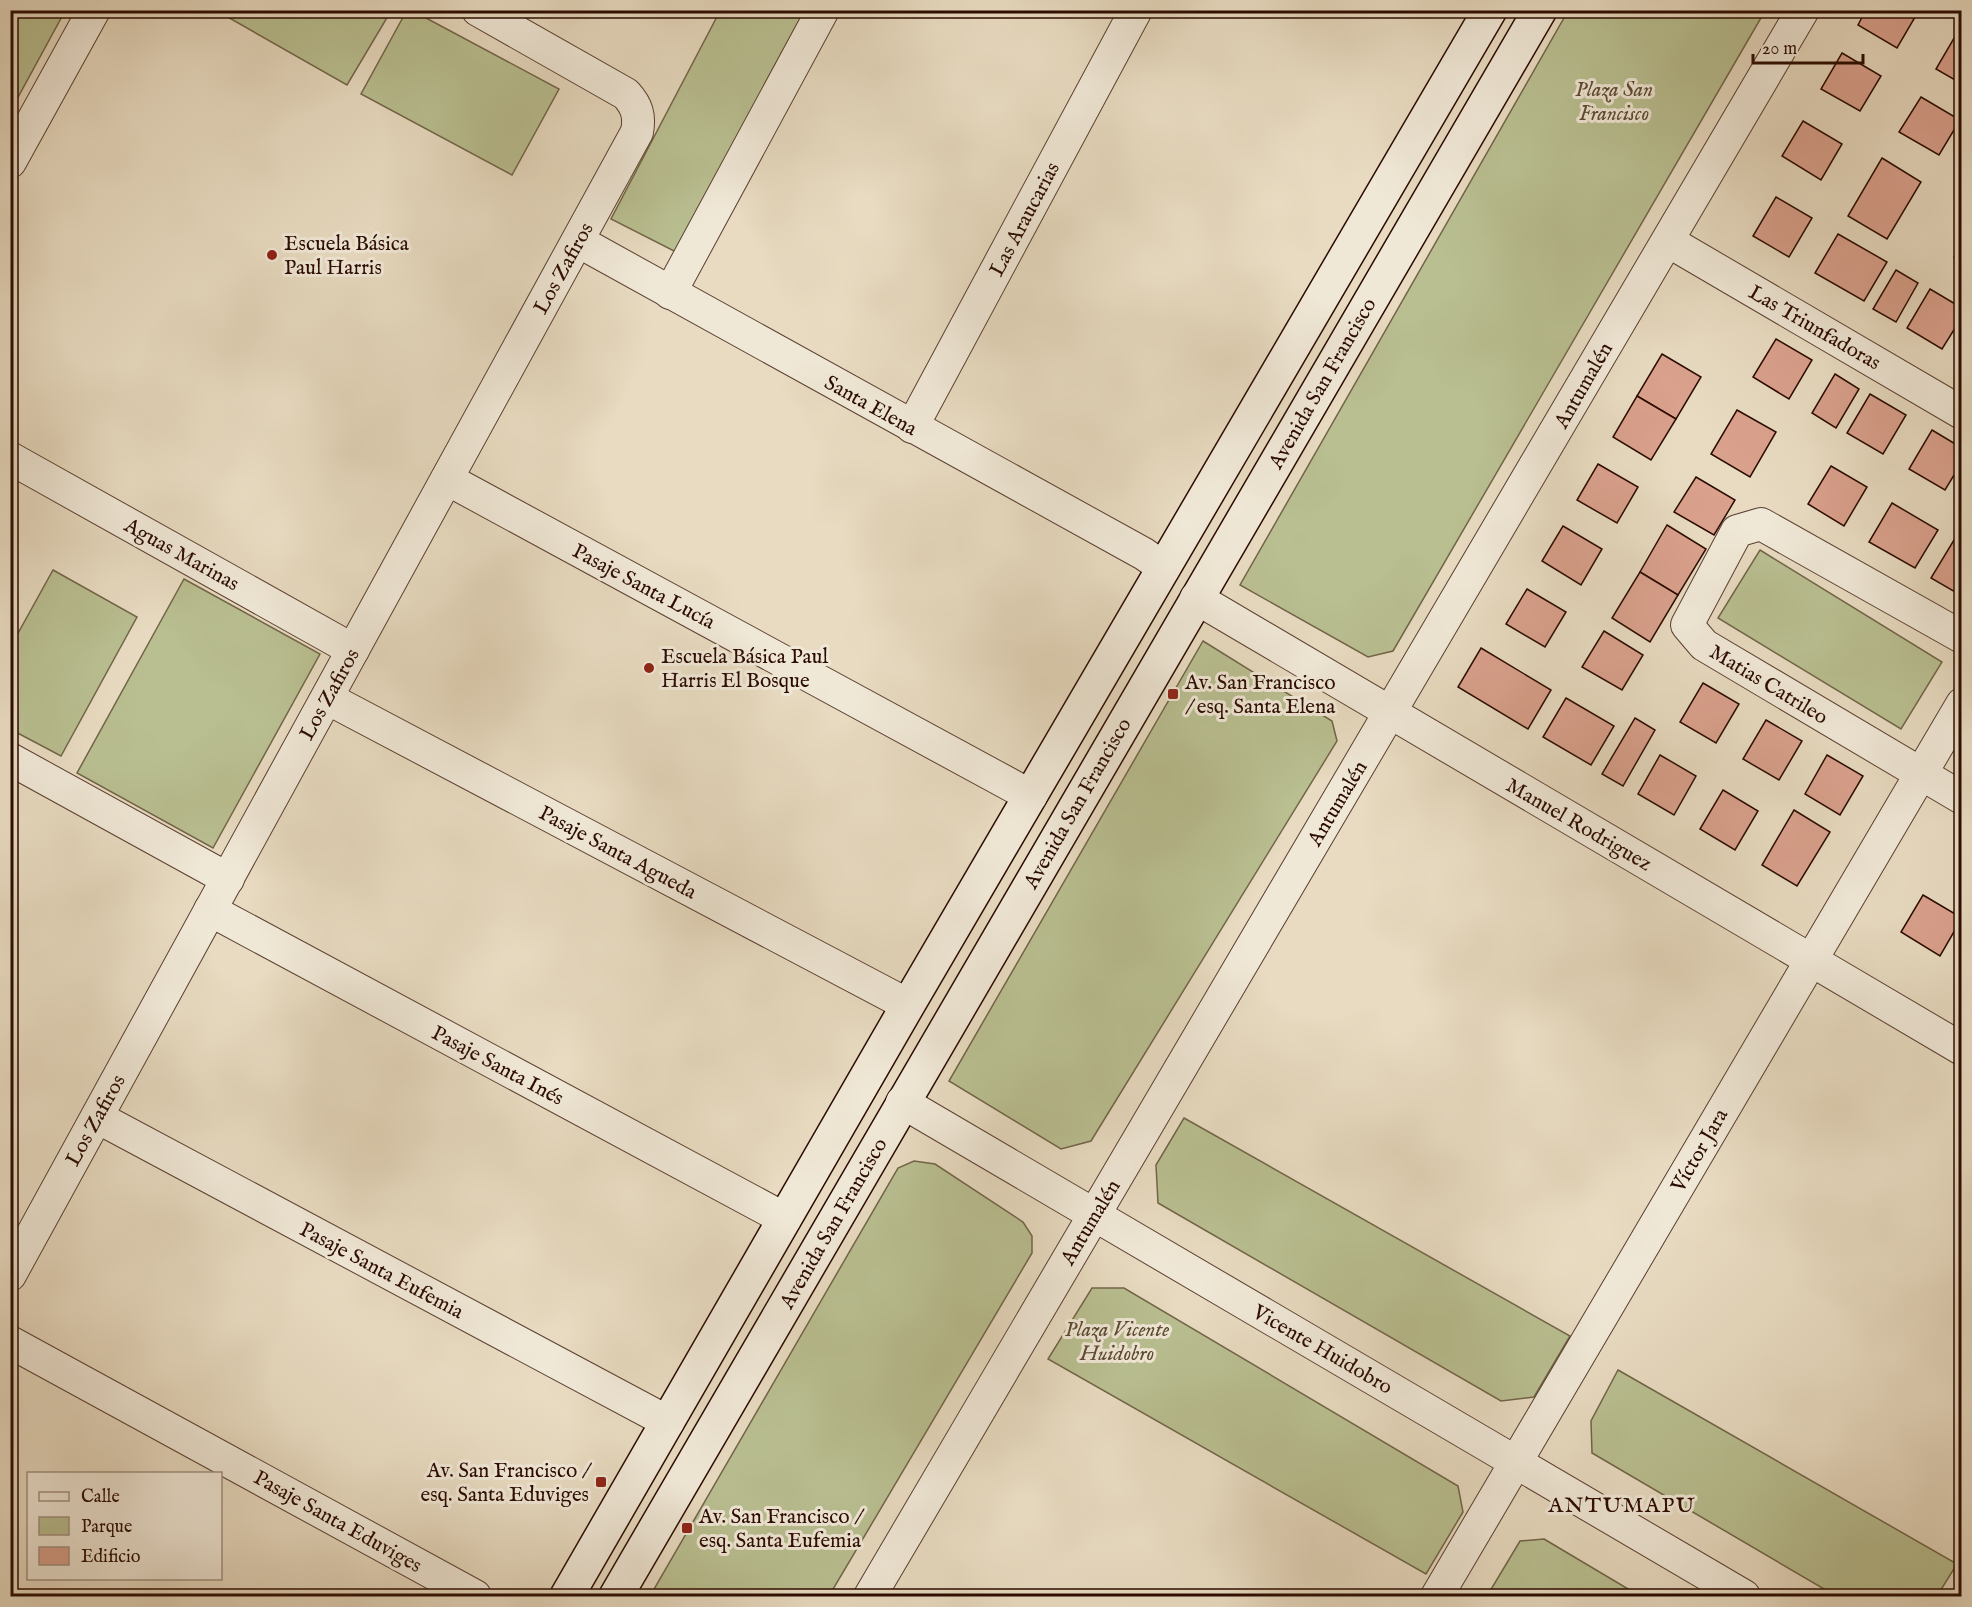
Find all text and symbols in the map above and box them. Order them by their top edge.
scale bar [1753,27,1862,65]
text: 20 m [1762,38,1797,61]
park label: Plaza San Francisco [1575,77,1653,128]
street label: Las Araucarias [984,158,1067,282]
street label: Los Zafiros [528,218,601,319]
place label: Escuela Básica Paul Harris [284,231,410,282]
marker: Escuela Básica Paul Harris [265,248,279,262]
street label: Las Triunfadoras [1743,280,1885,377]
street label: Avenida San Francisco [1263,293,1383,475]
street label: Antumalén [1548,338,1620,435]
street label: Santa Elena [819,370,922,443]
street label: Aguas Marinas [118,512,243,598]
street label: Pasaje Santa Lucía [567,538,720,637]
street label: Matias Catrileo [1704,639,1833,731]
street label: Los Zafiros [294,644,367,745]
place label: Escuela Básica Paul Harris El Bosque [661,644,828,695]
marker: Escuela Básica Paul Harris El Bosque [642,661,656,675]
place label: Av. San Francisco / esq. Santa Elena [1184,670,1336,721]
marker: Av. San Francisco / esq. Santa Elena [1166,687,1180,701]
street label: Avenida San Francisco [1018,713,1138,895]
street label: Antumalén [1302,756,1374,852]
street label: Manuel Rodriguez [1500,773,1656,878]
street label: Pasaje Santa Agueda [534,800,702,907]
street label: Pasaje Santa Inés [427,1020,568,1112]
street label: Los Zafiros [60,1070,133,1171]
street label: Víctor Jara [1665,1103,1736,1198]
street label: Avenida San Francisco [774,1133,894,1315]
street label: Antumalén [1055,1175,1127,1271]
street label: Pasaje Santa Eufemia [295,1217,469,1326]
street label: Vicente Huidobro [1246,1299,1397,1401]
park label: Plaza Vicente Huidobro [1065,1317,1169,1368]
place label: Av. San Francisco / esq. Santa Eduviges [421,1458,593,1509]
street label: Pasaje Santa Eduviges [248,1465,426,1580]
legend [27,1472,222,1580]
marker: Av. San Francisco / esq. Santa Eduviges [594,1475,608,1489]
text: Calle [81,1486,120,1509]
district label: ANTUMAPU [1547,1492,1696,1520]
place label: Av. San Francisco / esq. Santa Eufemia [698,1504,865,1555]
text: Parque [81,1516,132,1539]
marker: Av. San Francisco / esq. Santa Eufemia [680,1521,694,1535]
text: Edificio [81,1546,141,1569]

